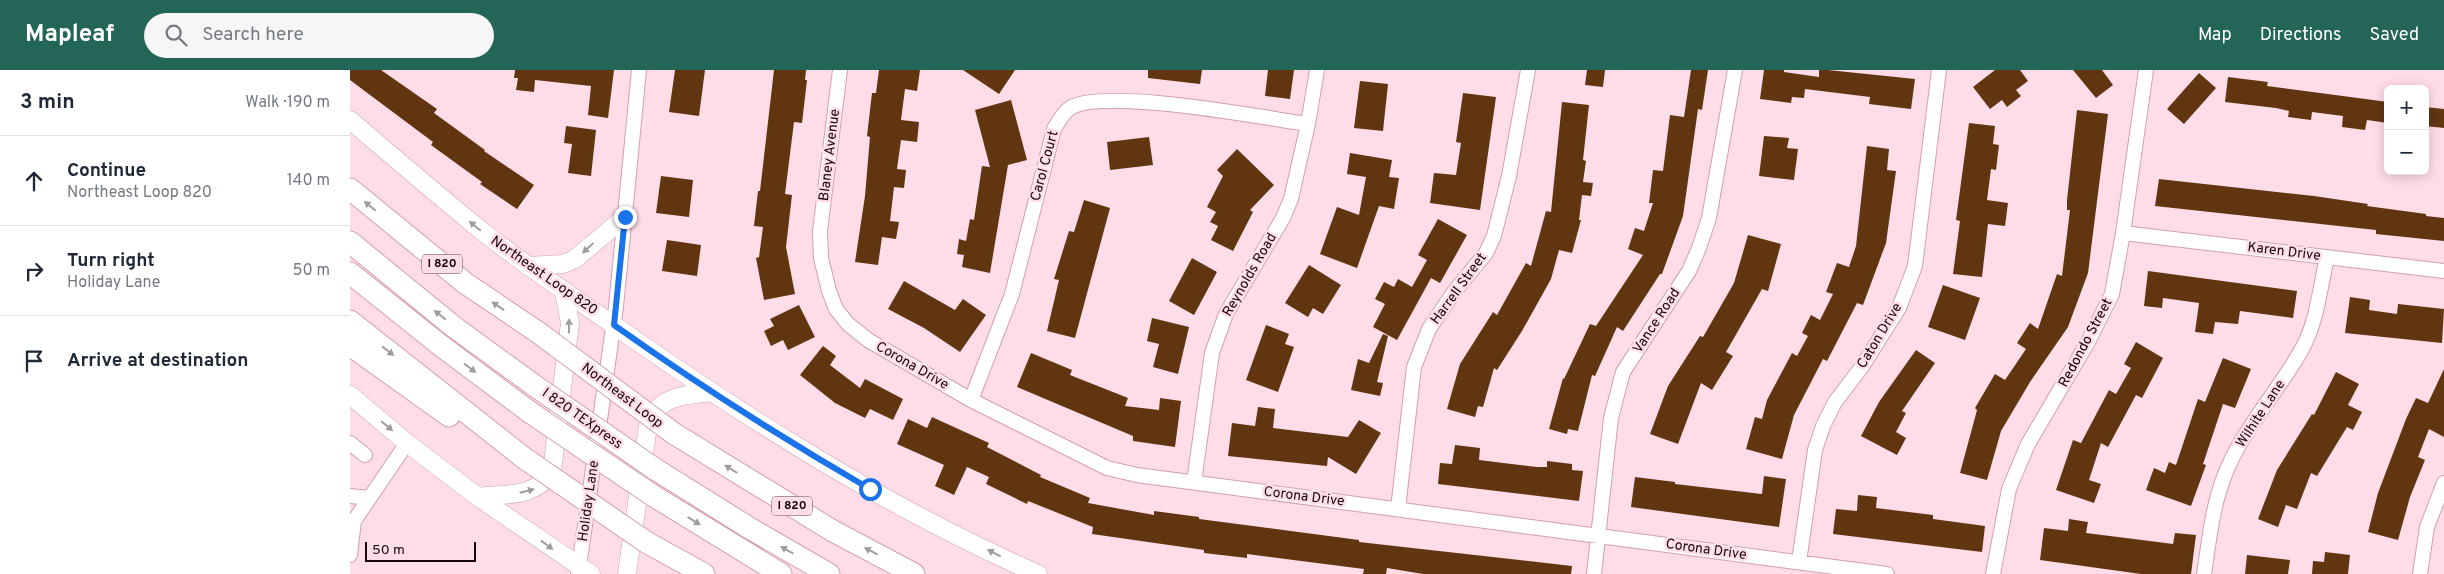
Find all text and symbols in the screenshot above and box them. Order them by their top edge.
search box [144,13,494,58]
text: Mapleaf [25,20,114,50]
icon: search [162,21,190,49]
text: Search here [202,23,304,47]
text: Map [2198,24,2232,47]
text: Directions [2260,24,2342,47]
text: Saved [2370,24,2419,47]
map controls [2384,85,2429,175]
button: + [2384,85,2429,130]
text: 3 min [20,89,75,116]
text: Walk · 190 m [245,93,330,113]
street label: Blaney Avenue [816,108,844,202]
street label: Carol Court [1027,129,1063,203]
button: − [2384,130,2429,175]
text: Continue [67,159,146,183]
icon: ahead [20,167,48,195]
text: 140 m [287,171,330,191]
text: Northeast Loop 820 [67,183,212,203]
one-way arrow [364,200,377,211]
route end [614,206,637,229]
one-way arrow [469,220,482,231]
street label: Reynolds Road [1219,230,1281,320]
street label: Northeast Loop 820 [487,233,601,319]
street label: Karen Drive [2246,239,2322,265]
one-way arrow [582,242,594,254]
text: Turn right [67,249,155,273]
street label: Harrell Street [1427,250,1491,328]
road number: I 820 [422,254,462,273]
icon: right [20,257,48,285]
text: 50 m [293,261,330,281]
text: Holiday Lane [67,273,160,293]
street label: Vance Road [1630,285,1684,357]
street label: Redondo Street [2055,296,2117,390]
street label: Caton Drive [1854,300,1906,372]
one-way arrow [492,301,505,311]
one-way arrow [433,309,446,320]
one-way arrow [565,318,573,334]
street label: Corona Drive [872,338,952,394]
one-way arrow [381,346,395,356]
icon: arrive [20,347,48,375]
text: Arrive at destination [67,349,248,373]
street label: Northeast Loop [578,360,666,432]
one-way arrow [463,363,477,373]
street label: Wilhite Lane [2233,377,2289,451]
street label: I 820 TEXpress [538,385,626,453]
one-way arrow [380,421,393,432]
street label: Holiday Lane [575,459,603,543]
one-way arrow [724,465,738,474]
route start [859,478,882,501]
street label: Corona Drive [1263,484,1345,510]
one-way arrow [519,487,534,495]
road number: I 820 [772,496,812,516]
one-way arrow [687,516,700,526]
street label: Corona Drive [1664,536,1748,564]
scale bar [365,539,476,562]
one-way arrow [541,540,554,550]
text: 50 m [372,542,405,559]
one-way arrow [780,545,793,554]
one-way arrow [864,547,879,555]
one-way arrow [987,549,1001,557]

